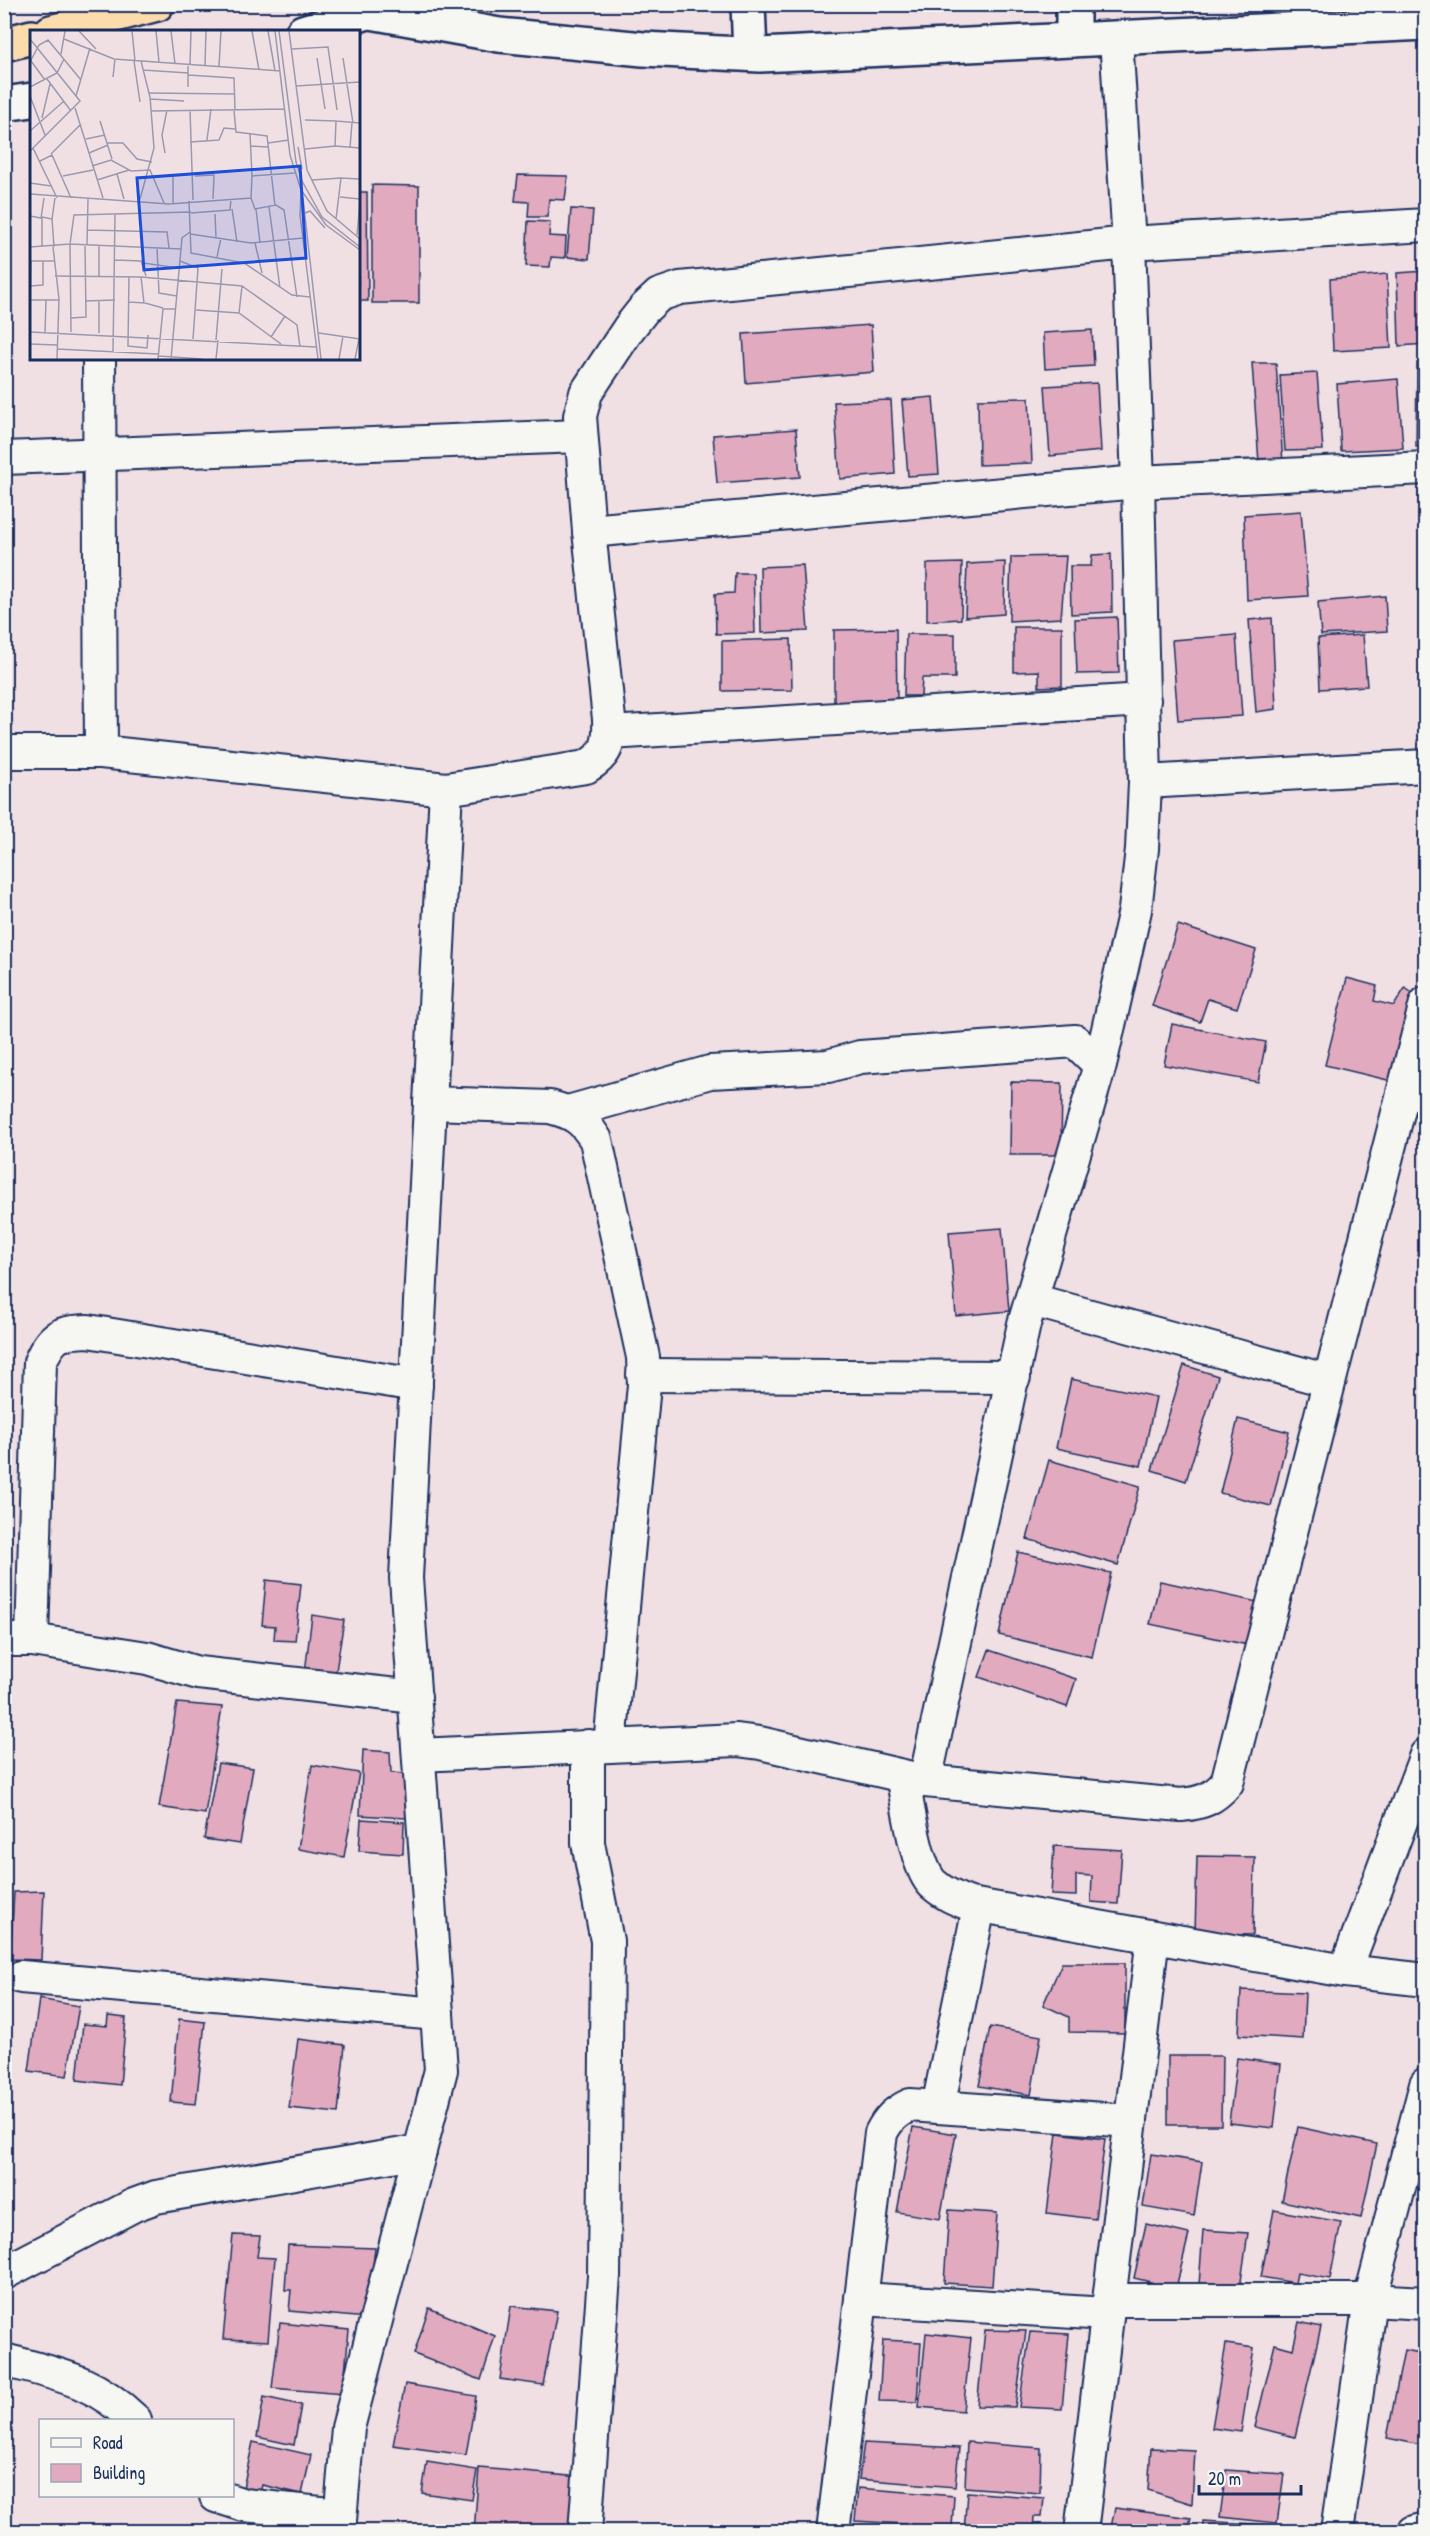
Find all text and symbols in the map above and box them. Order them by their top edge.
inset map [30,30,360,360]
legend [39,2419,234,2497]
text: Road [93,2430,123,2455]
scale bar [1199,2458,1301,2496]
text: Building [93,2460,145,2485]
text: 20 m [1208,2466,1241,2491]

